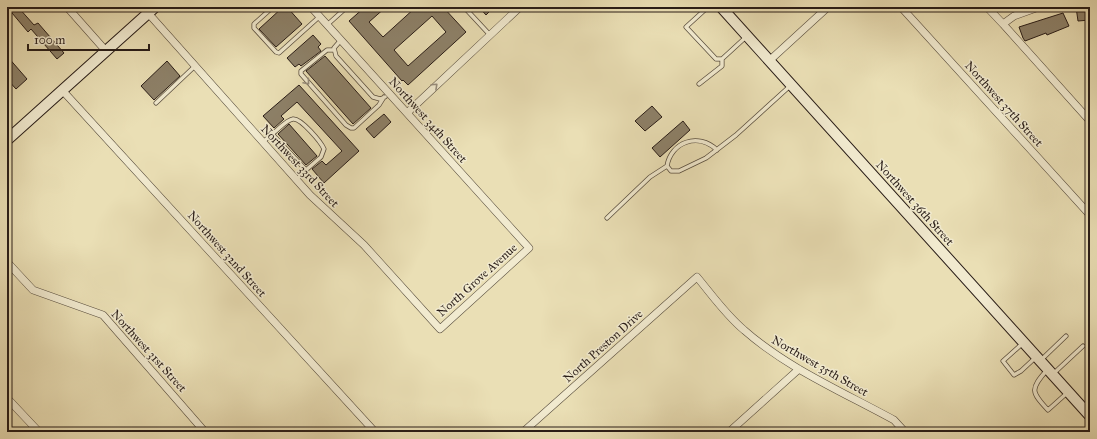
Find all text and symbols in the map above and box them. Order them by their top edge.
scale bar [28,26,149,52]
text: 100 m [34,33,65,47]
street label: Northwest 37th Street [962,59,1046,150]
street label: Northwest 34th Street [386,74,471,166]
one-way arrow [302,77,309,84]
one-way arrow [430,83,438,91]
street label: Northwest 33rd Street [258,122,342,211]
street label: Northwest 36th Street [873,158,957,249]
street label: Northwest 32nd Street [185,208,270,300]
street label: North Grove Avenue [434,240,520,320]
street label: Northwest 31st Street [108,307,190,396]
street label: North Preston Drive [560,307,646,385]
street label: Northwest 35th Street [769,333,871,400]

